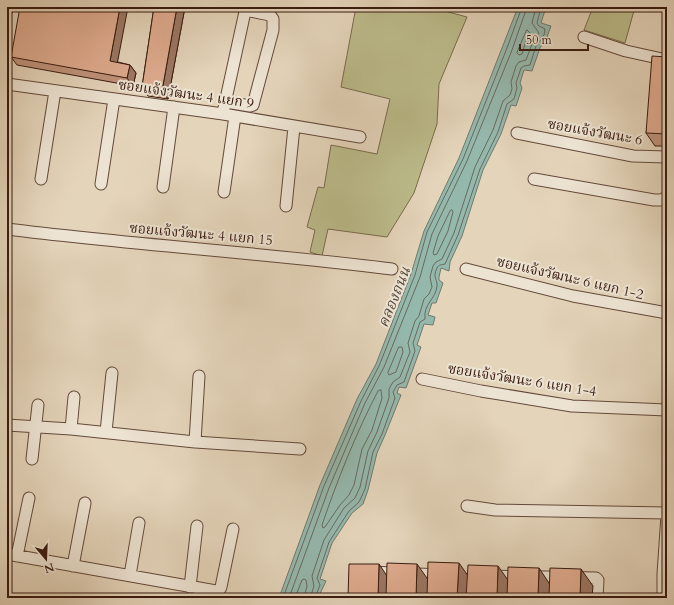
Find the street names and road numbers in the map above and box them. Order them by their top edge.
street label: ซอยแจ้งวัฒนะ 4 แยก 9 [117,75,255,113]
street label: ซอยแจ้งวัฒนะ 6 [546,114,644,150]
street label: ซอยแจ้งวัฒนะ 4 แยก 15 [128,218,274,250]
street label: ซอยแจ้งวัฒนะ 6 แยก 1-2 [495,252,645,304]
street label: ซอยแจ้งวัฒนะ 6 แยก 1-4 [446,359,598,401]

